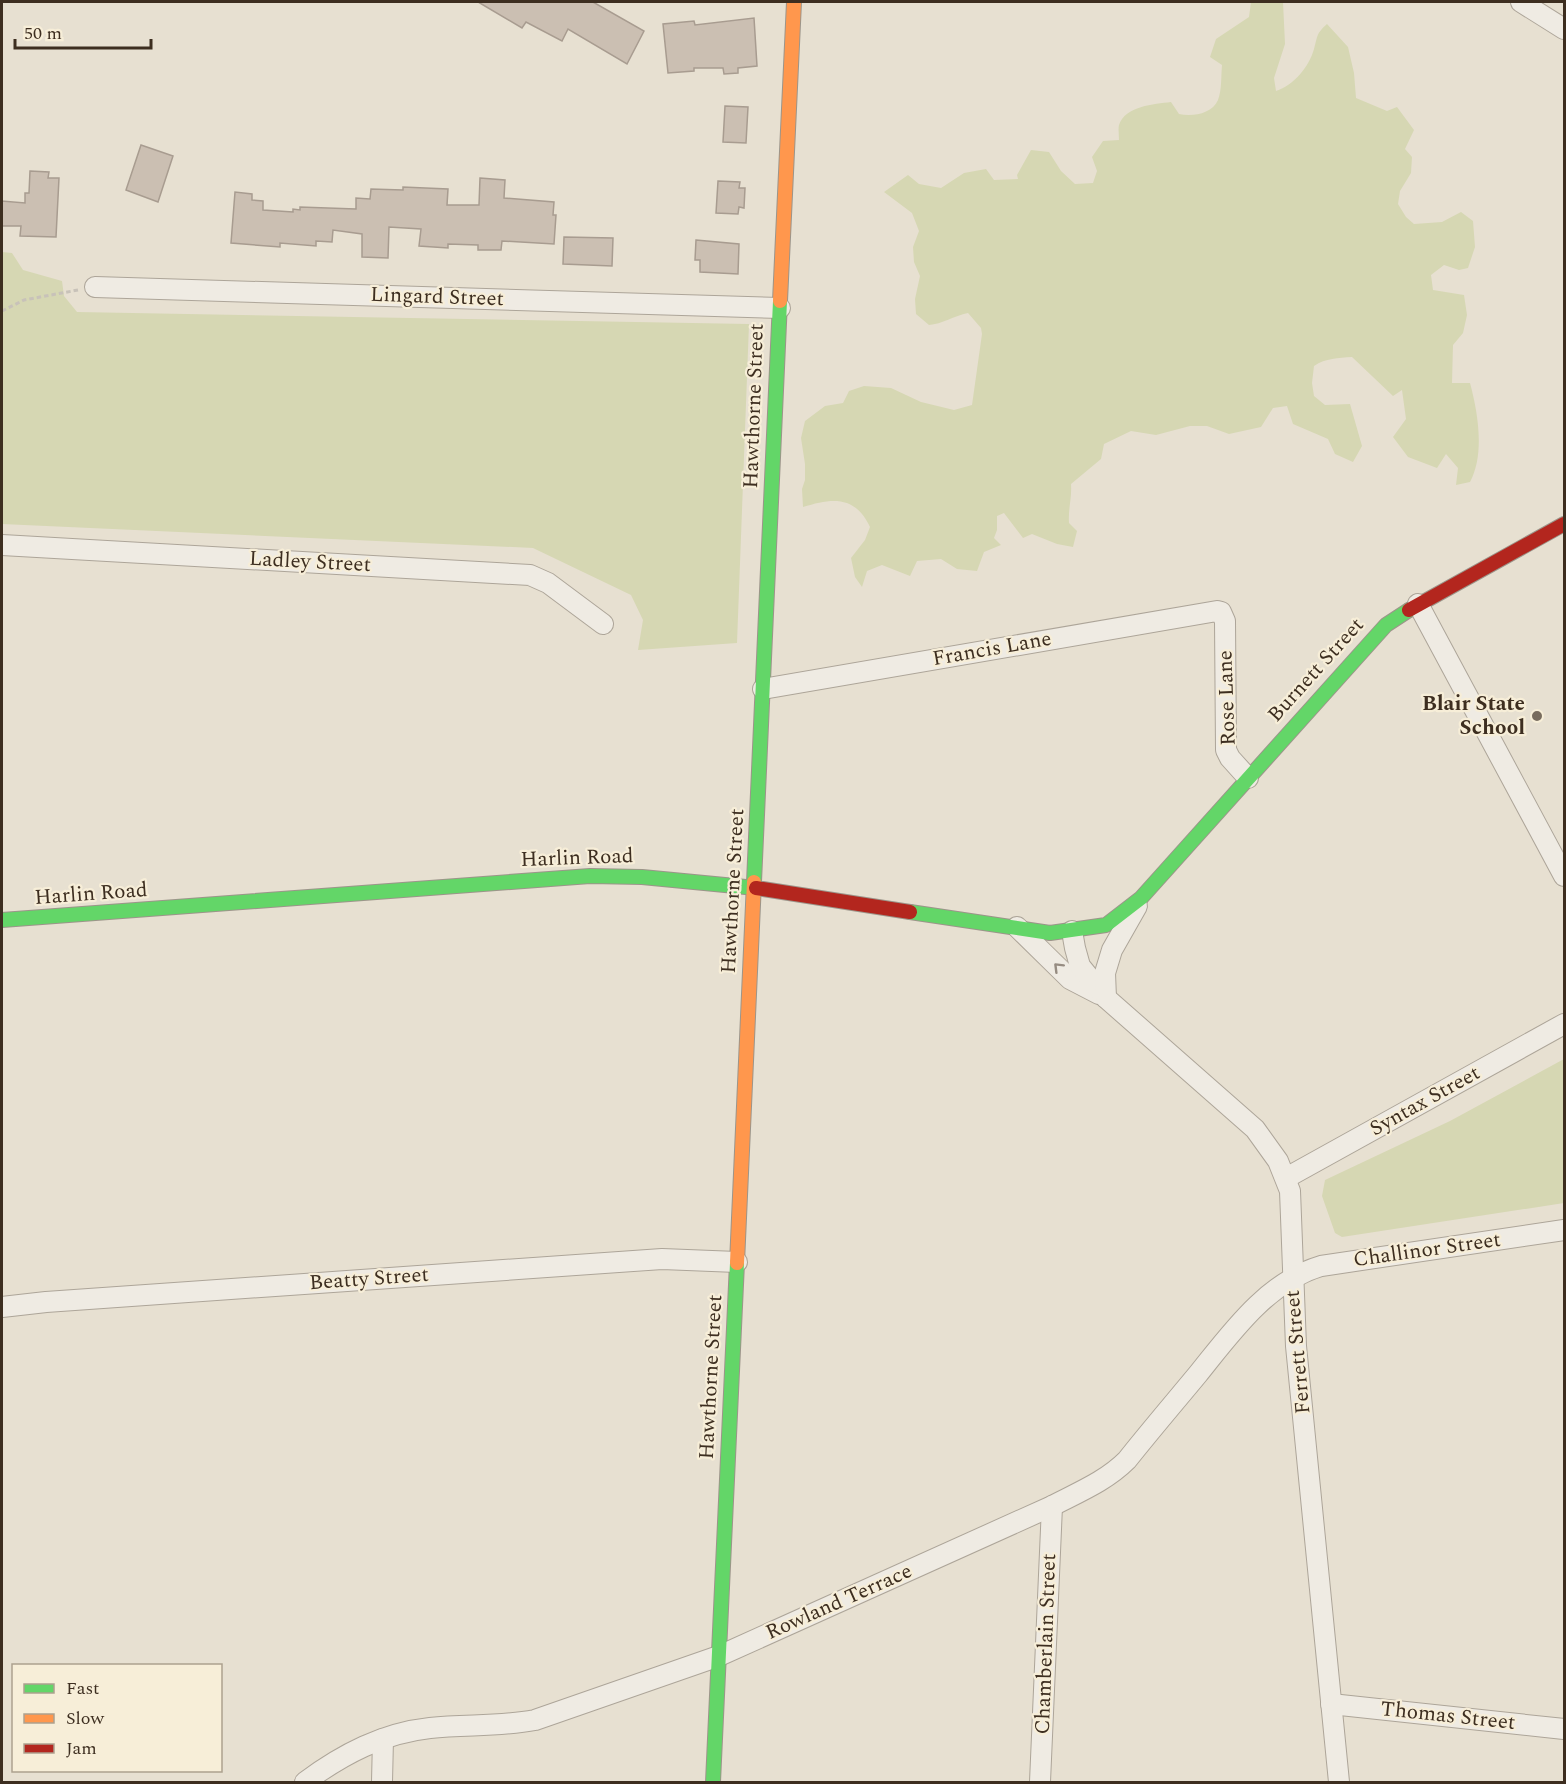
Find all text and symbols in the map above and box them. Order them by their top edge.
scale bar [15,12,152,50]
text: 50 m [24,20,62,47]
street label: Lingard Street [370,279,504,315]
street label: Hawthorne Street [735,323,773,489]
street label: Ladley Street [248,543,372,581]
street label: Burnett Street [1260,610,1372,730]
street label: Francis Lane [930,623,1054,675]
street label: Rose Lane [1209,650,1245,746]
place label: Blair State School [1422,688,1525,744]
marker: Blair State School [1530,709,1544,723]
street label: Hawthorne Street [713,808,753,974]
street label: Harlin Road [520,840,634,876]
street label: Harlin Road [33,874,149,914]
one-way arrow [1055,964,1066,975]
street label: Syntax Street [1364,1057,1486,1145]
street label: Challinor Street [1351,1224,1503,1276]
street label: Beatty Street [308,1259,430,1299]
street label: Ferrett Street [1277,1289,1319,1415]
street label: Hawthorne Street [691,1294,731,1460]
street label: Chamberlain Street [1027,1553,1065,1735]
street label: Rowland Terrace [761,1555,917,1649]
legend [12,1664,222,1772]
text: Fast [66,1675,99,1702]
street label: Thomas Street [1379,1693,1517,1739]
text: Slow [66,1705,105,1732]
text: Jam [66,1735,97,1762]

